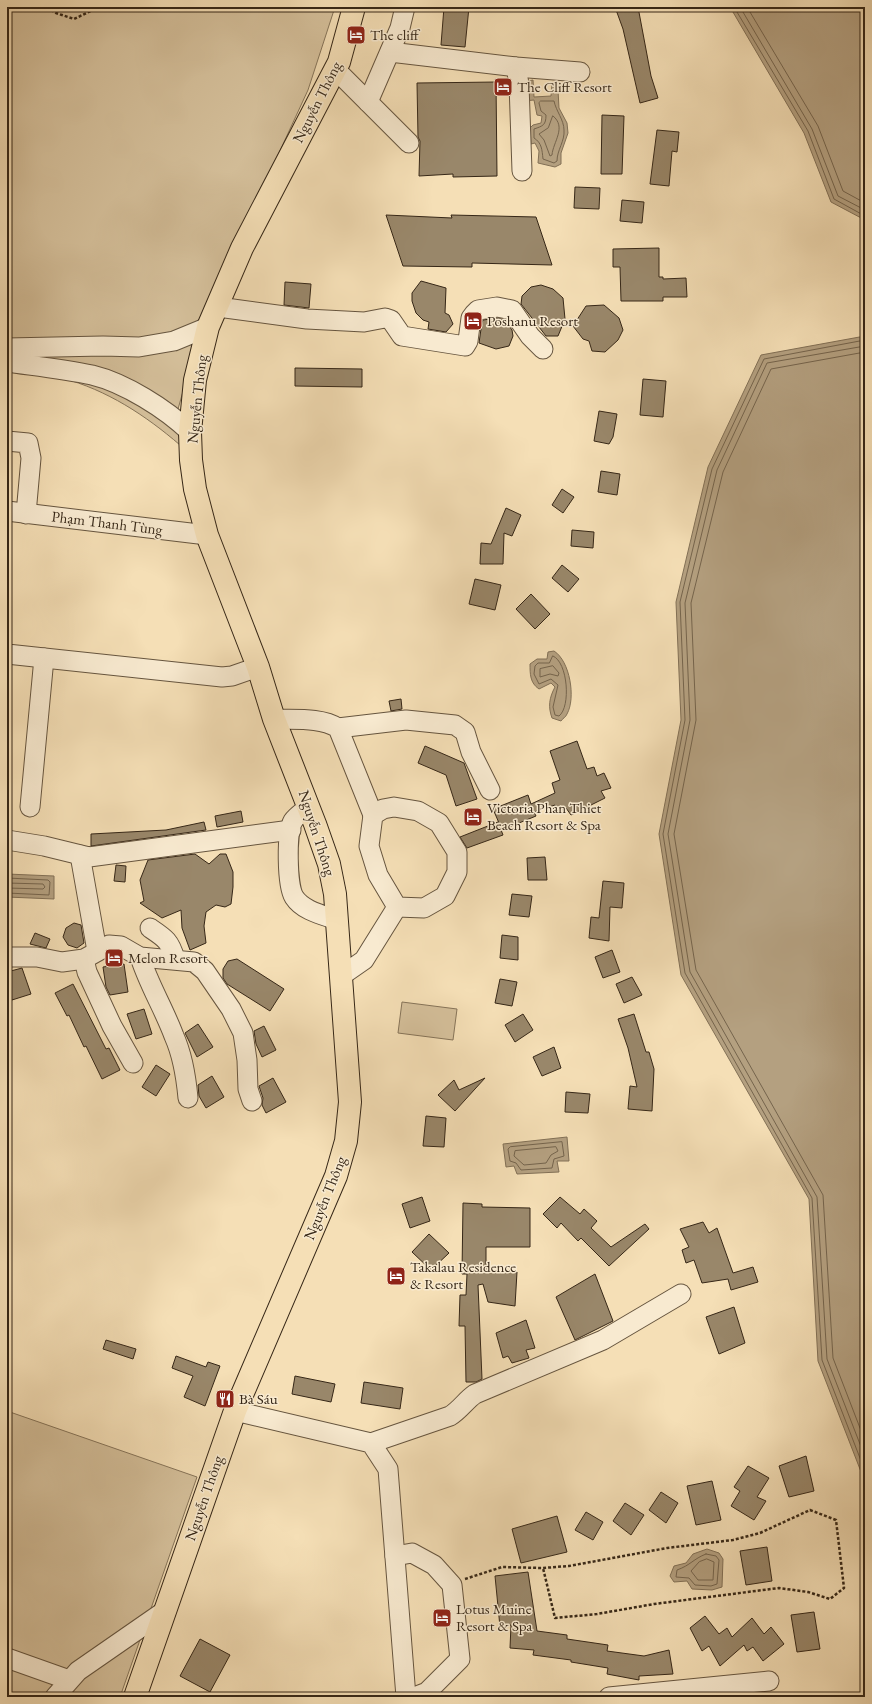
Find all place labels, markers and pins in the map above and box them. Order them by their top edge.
hotel icon: The cliff [345,24,367,46]
place label: The cliff [370,25,421,44]
hotel icon: The Cliff Resort [492,76,514,98]
place label: The Cliff Resort [517,77,612,96]
hotel icon: Poshanu Resort [462,310,484,332]
place label: Poshanu Resort [487,311,578,330]
place label: Victoria Phan Thiet Beach Resort & Spa [487,798,602,834]
hotel icon: Victoria Phan Thiet Beach Resort & Spa [462,806,484,828]
hotel icon: Melon Resort [103,947,125,969]
place label: Melon Resort [128,948,208,967]
place label: Takalau Residence & Resort [410,1257,516,1293]
hotel icon: Takalau Residence & Resort [385,1265,407,1287]
restaurant icon: Bà Sáu [214,1388,236,1410]
place label: Bà Sáu [239,1389,278,1408]
place label: Lotus Muine Resort & Spa [456,1599,532,1635]
hotel icon: Lotus Muine Resort & Spa [431,1607,453,1629]

